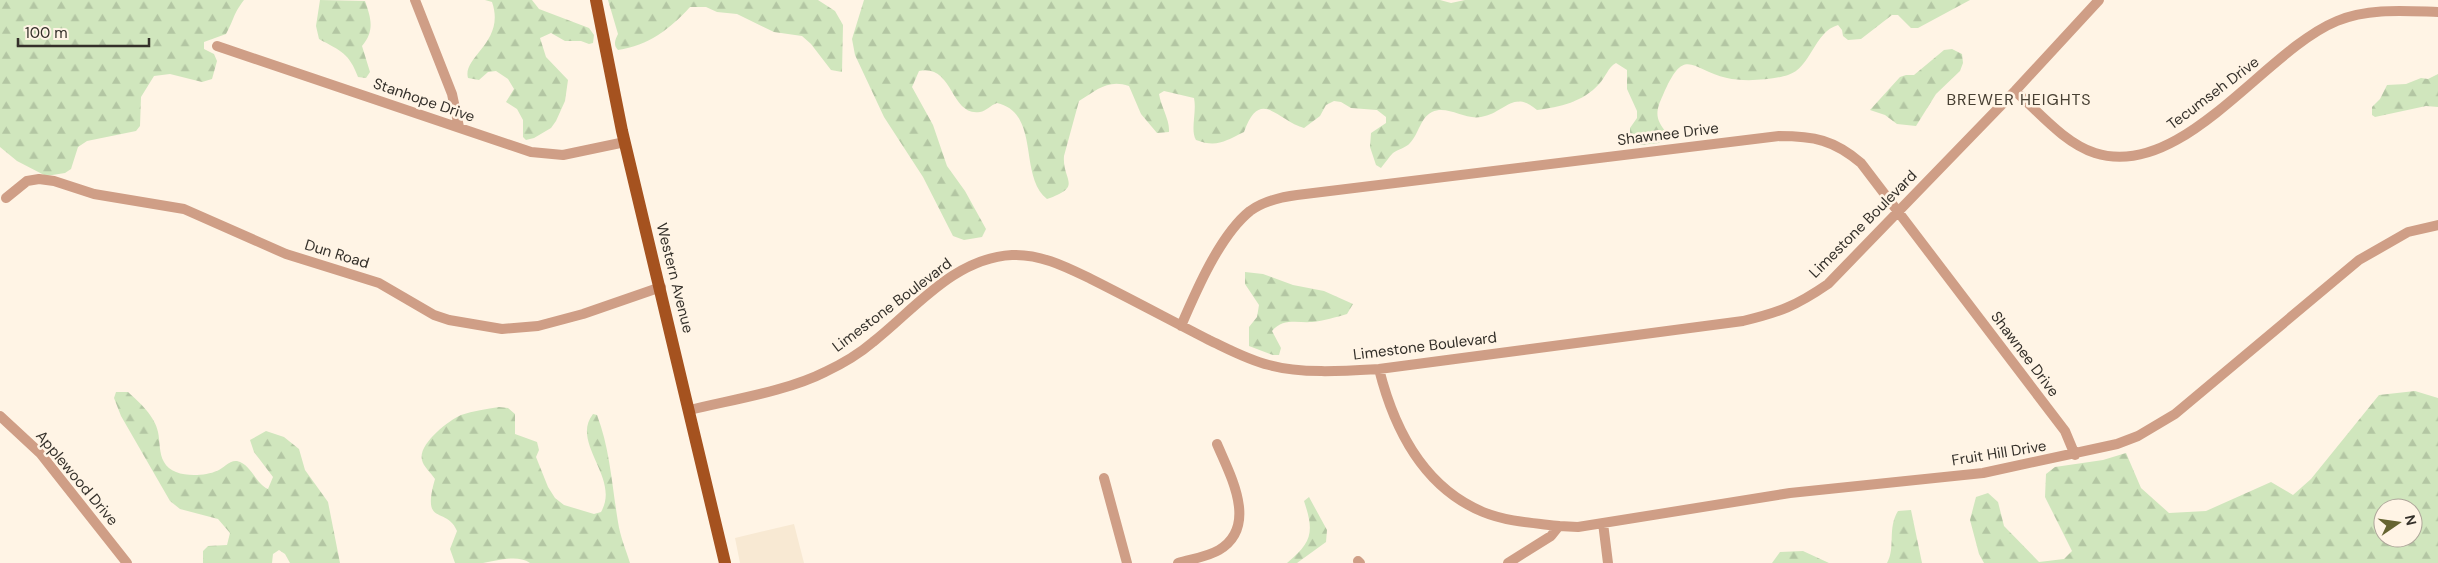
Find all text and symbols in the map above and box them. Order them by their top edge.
scale bar [18,15,149,47]
text: 100 m [25,23,68,43]
street label: Tecumseh Drive [2163,52,2263,134]
street label: Stanhope Drive [370,73,478,127]
district label: BREWER HEIGHTS [1946,89,2092,110]
street label: Shawnee Drive [1616,118,1720,150]
street label: Limestone Boulevard [1805,166,1921,282]
street label: Western Avenue [652,221,698,335]
street label: Dun Road [302,235,372,273]
street label: Limestone Boulevard [828,253,956,357]
street label: Shawnee Drive [1986,307,2064,401]
street label: Limestone Boulevard [1352,327,1498,365]
street label: Applewood Drive [31,426,123,530]
street label: Fruit Hill Drive [1950,436,2048,470]
north arrow [2373,498,2423,548]
text: N [2401,513,2421,527]

